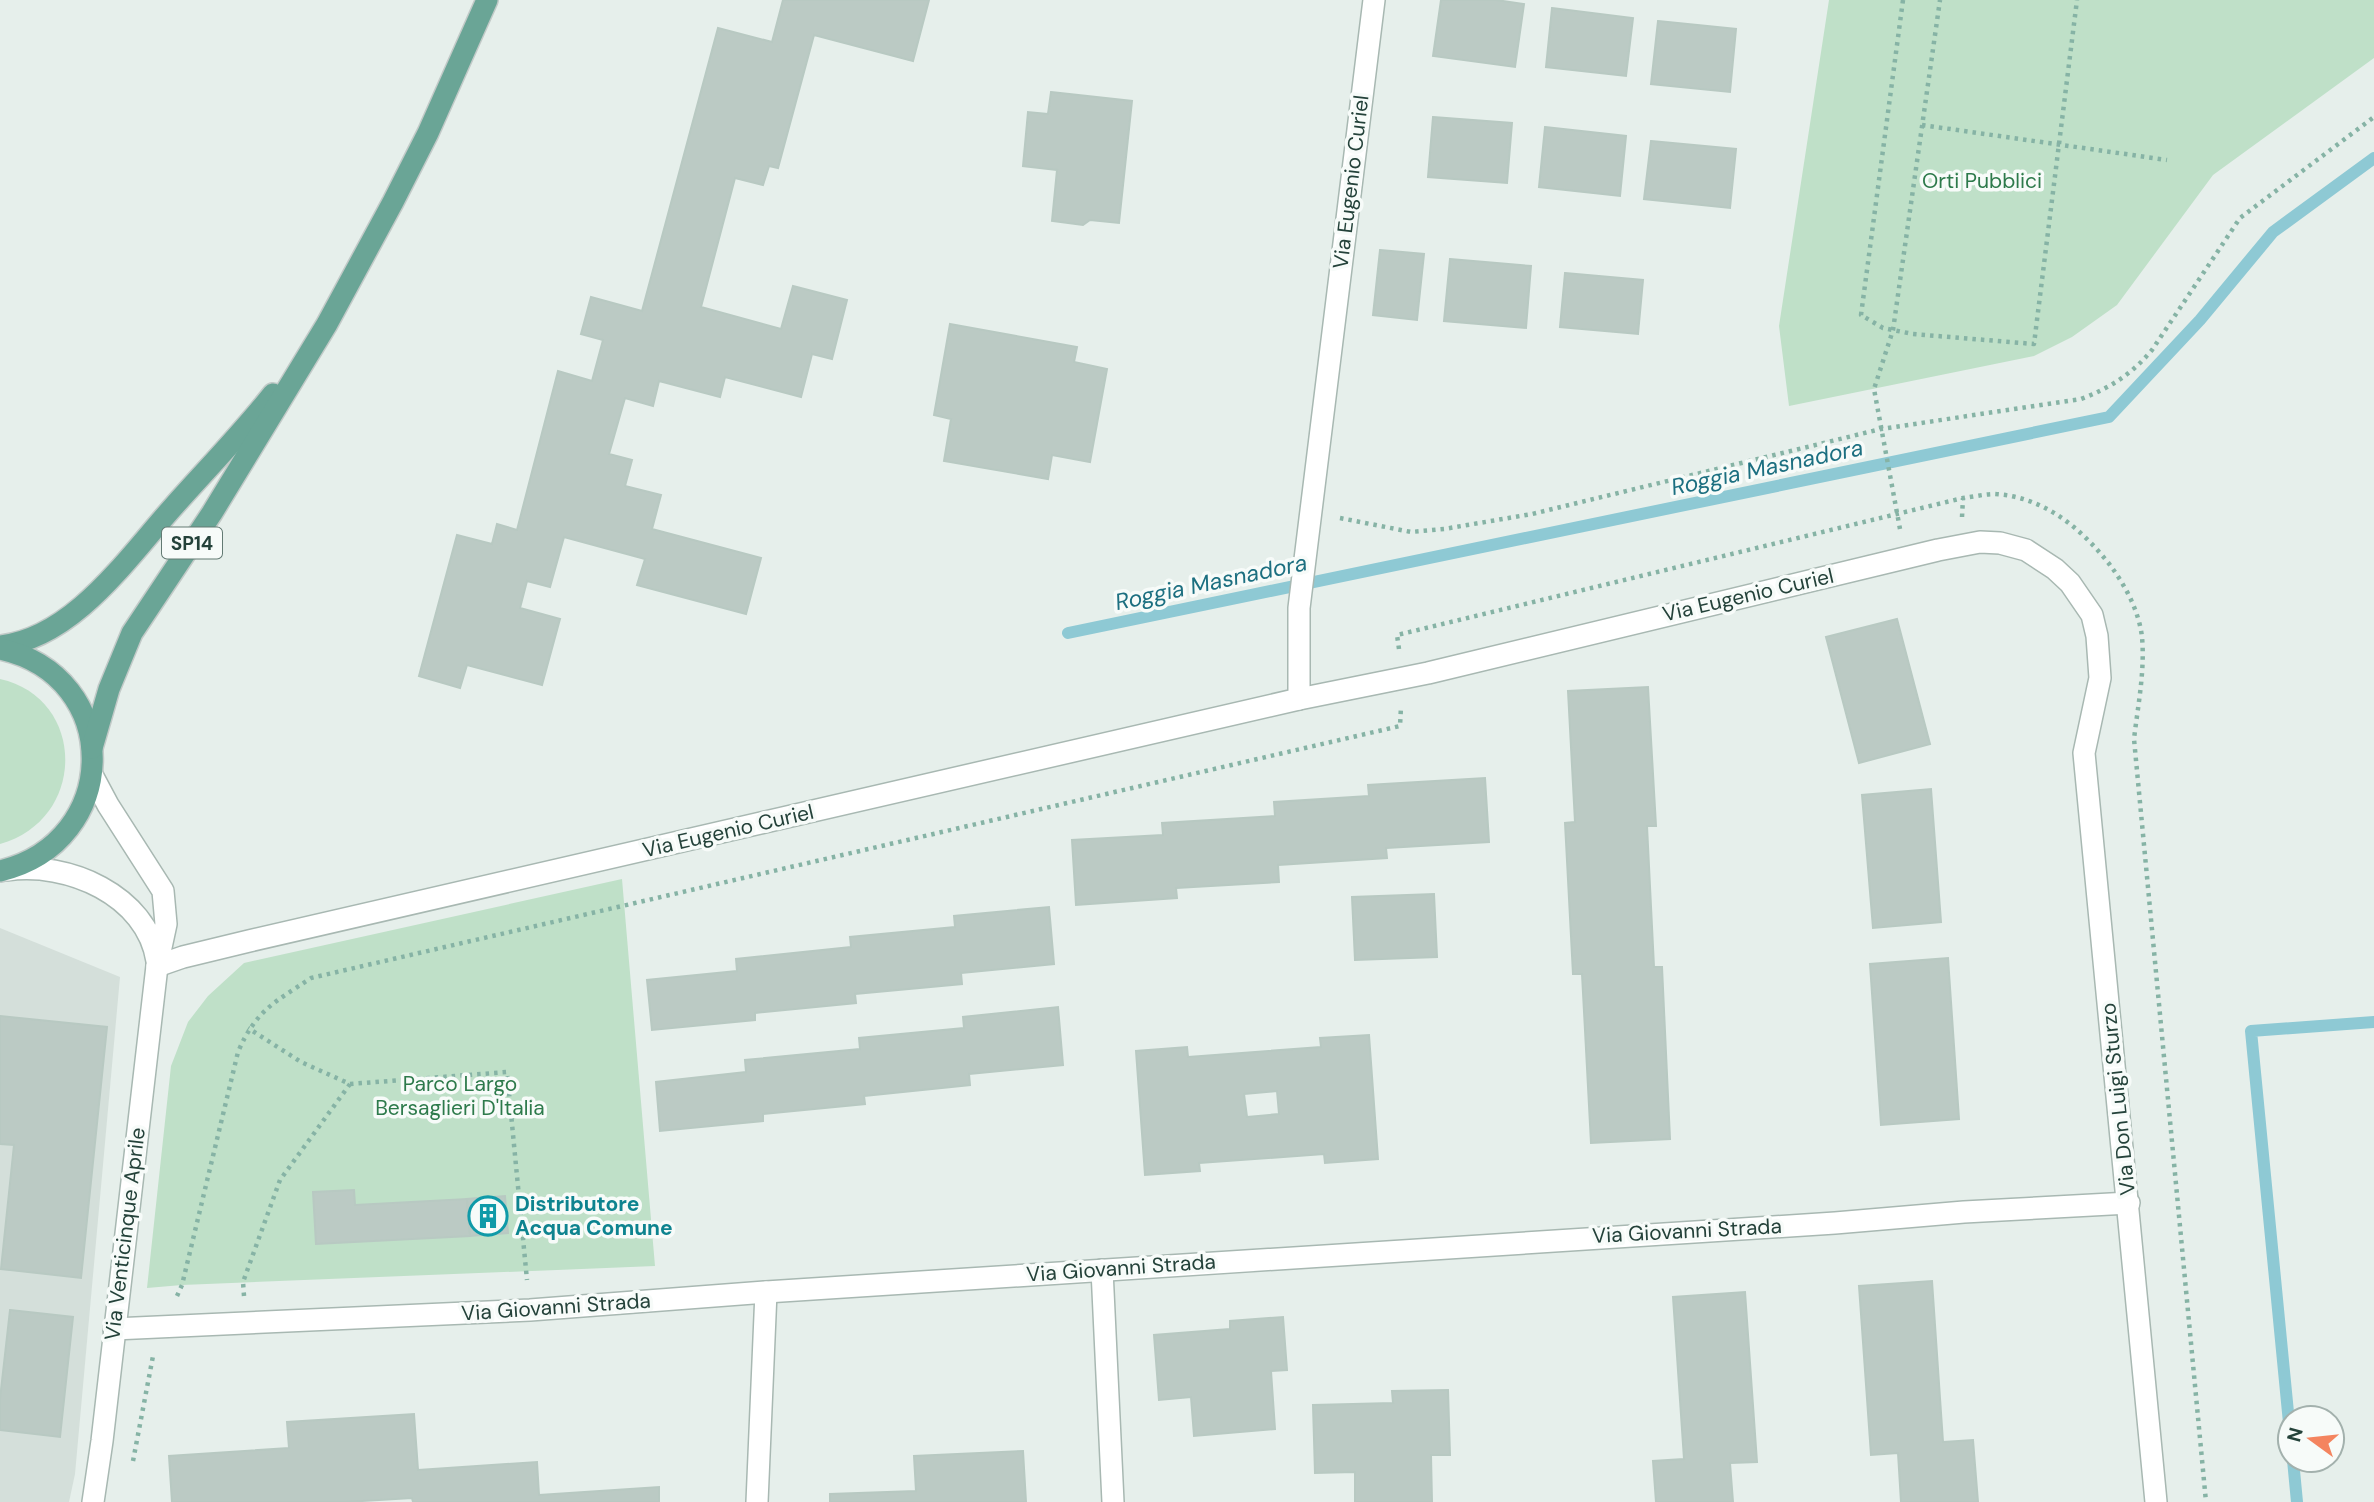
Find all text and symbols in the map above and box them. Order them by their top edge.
street label: Via Eugenio Curiel [1326,94,1376,270]
park label: Orti Pubblici [1922,167,2042,195]
water label: Roggia Masnadora [1668,432,1866,502]
road number: SP14 [162,528,222,558]
water label: Roggia Masnadora [1112,547,1310,617]
street label: Via Eugenio Curiel [1660,562,1836,628]
street label: Via Eugenio Curiel [640,798,816,864]
street label: Via Don Luigi Sturzo [2094,1001,2142,1197]
park label: Parco Largo Bersaglieri D'Italia [375,1070,545,1122]
street label: Via Venticinque Aprile [98,1126,152,1342]
place label: Distributore Acqua Comune [515,1190,673,1242]
building icon: Distributore Acqua Comune [467,1195,509,1237]
street label: Via Giovanni Strada [1591,1212,1783,1250]
street label: Via Giovanni Strada [1025,1247,1217,1289]
street label: Via Giovanni Strada [460,1286,652,1328]
north arrow [2276,1404,2346,1474]
text: N [2281,1425,2309,1445]

